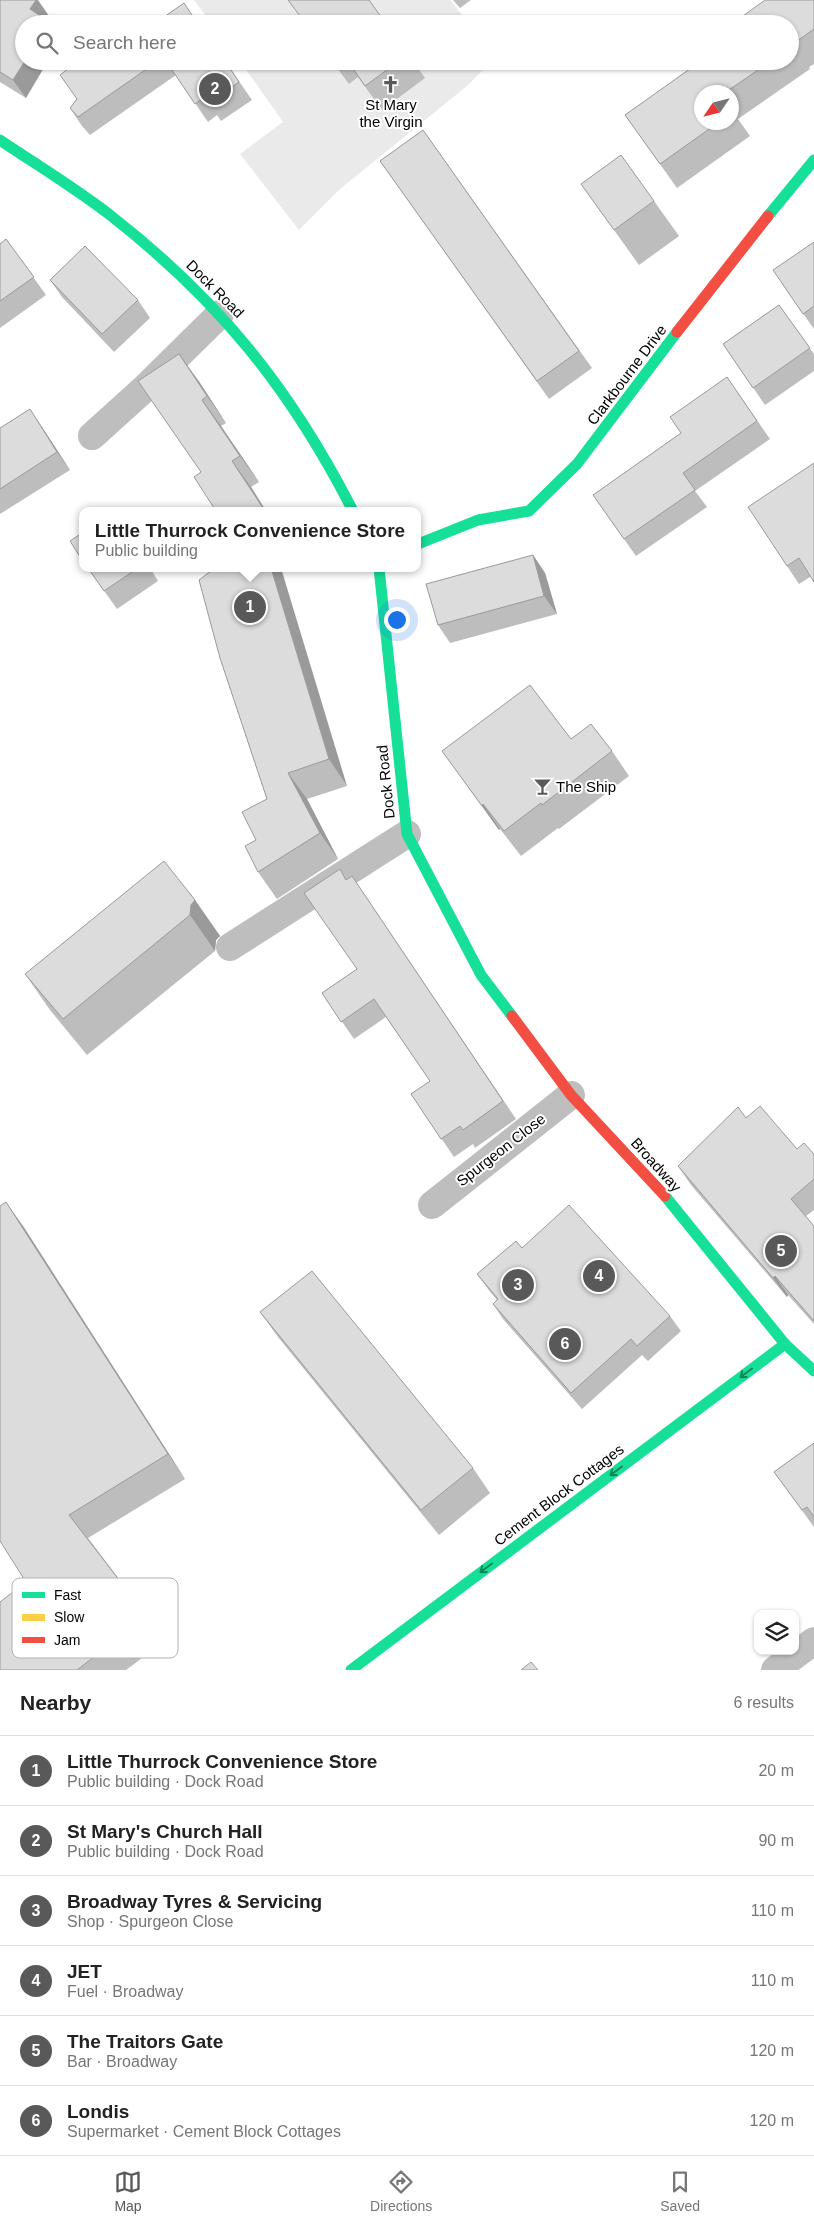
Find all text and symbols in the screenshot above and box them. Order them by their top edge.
search box [15,15,799,70]
icon: search [33,29,61,57]
text: Search here [73,32,177,53]
pin: 2 [199,70,231,108]
church icon: St Mary the Virgin [381,74,401,94]
north arrow [694,85,739,130]
place label: St Mary the Virgin [359,96,423,130]
street label: Dock Road [183,256,248,321]
street label: Clarkbourne Drive [583,321,670,428]
popup [79,507,421,572]
text: Little Thurrock Convenience Store [95,520,405,541]
text: Public building [95,542,198,559]
pin: 1 [234,588,266,626]
your location [384,607,410,633]
street label: Dock Road [373,744,398,820]
bar icon: The Ship [532,777,552,797]
place label: The Ship [556,778,616,795]
street label: Spurgeon Close [453,1110,548,1189]
street label: Broadway [628,1134,685,1196]
pin: 5 [765,1232,797,1270]
pin: 4 [583,1257,615,1295]
pin: 3 [502,1266,534,1304]
pin: 6 [549,1325,581,1363]
one-way arrow [740,1368,753,1379]
street label: Cement Block Cottages [491,1440,627,1549]
one-way arrow [609,1466,623,1476]
one-way arrow [480,1563,493,1574]
legend [12,1578,178,1658]
text: Fast [54,1587,81,1603]
text: Slow [54,1609,85,1625]
map controls [754,1610,799,1655]
button: layers [754,1610,799,1655]
text: Jam [54,1632,80,1648]
text: Nearby [20,1691,91,1714]
text: 6 results [734,1694,794,1711]
text: Little Thurrock Convenience Store [67,1751,377,1772]
text: 1 [32,1762,40,1779]
text: 20 m [758,1762,794,1779]
text: Public building · Dock Road [67,1773,264,1790]
text: St Mary's Church Hall [67,1821,263,1842]
text: 2 [32,1832,40,1849]
text: 90 m [758,1832,794,1849]
text: Public building · Dock Road [67,1843,264,1860]
text: Broadway Tyres & Servicing [67,1891,322,1912]
text: 3 [32,1902,40,1919]
text: 110 m [751,1902,794,1919]
text: Shop · Spurgeon Close [67,1913,233,1930]
text: JET [67,1961,102,1982]
text: 4 [32,1972,40,1989]
text: 110 m [751,1972,794,1989]
text: Fuel · Broadway [67,1983,184,2000]
text: The Traitors Gate [67,2031,223,2052]
text: 5 [32,2042,40,2059]
text: 120 m [750,2042,794,2059]
text: Bar · Broadway [67,2053,177,2070]
text: Londis [67,2101,129,2122]
text: 6 [32,2112,40,2129]
text: 120 m [750,2112,794,2129]
text: Supermarket · Cement Block Cottages [67,2123,341,2140]
tab: Map [114,2168,142,2214]
tab: Directions [370,2168,432,2214]
tab: Saved [660,2168,700,2214]

